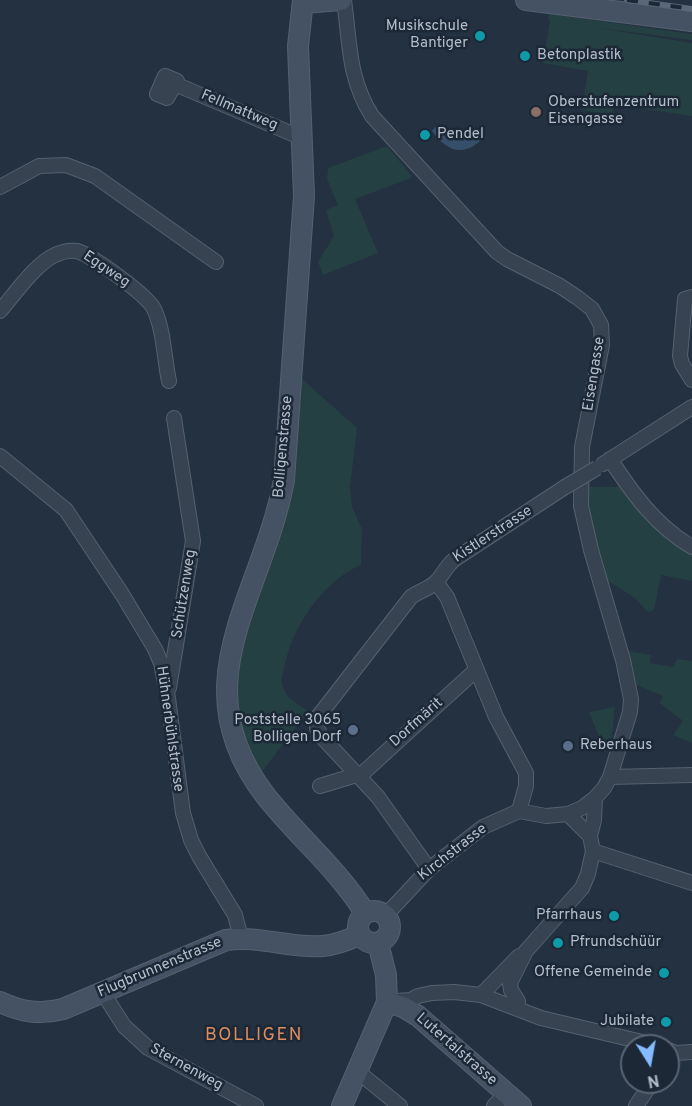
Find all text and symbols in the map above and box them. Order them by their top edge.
place label: Musikschule Bantiger [386,18,468,53]
marker: Musikschule Bantiger [473,29,487,43]
place label: Betonplastik [537,47,622,65]
marker: Betonplastik [518,49,532,63]
street label: Fellmattweg [198,87,280,135]
place label: Oberstufenzentrum Eisengasse [548,94,679,129]
marker: Oberstufenzentrum Eisengasse [529,105,543,119]
place label: Pendel [437,126,484,144]
marker: Pendel [418,128,432,142]
street label: Eggweg [79,248,133,292]
street label: Eisengasse [580,336,610,412]
street label: Bolligenstrasse [271,395,297,499]
street label: Kistlerstrasse [450,503,536,567]
street label: Schützenweg [169,548,201,640]
street label: Hühnerbühlstrasse [151,665,187,793]
street label: Dorfmärit [387,695,447,751]
place label: Poststelle 3065 Bolligen Dorf [234,712,341,747]
marker: Poststelle 3065 Bolligen Dorf [346,723,360,737]
place label: Reberhaus [580,737,652,755]
marker: Reberhaus [561,739,575,753]
street label: Kirchstrasse [415,821,491,885]
place label: Pfarrhaus [536,907,602,925]
marker: Pfarrhaus [607,909,621,923]
street label: Flugbrunnenstrasse [95,934,225,1002]
place label: Pfrundschüür [570,934,661,952]
marker: Pfrundschüür [551,936,565,950]
place label: Offene Gemeinde [534,964,652,982]
marker: Offene Gemeinde [657,966,671,980]
street label: Lutertalstrasse [412,1010,500,1090]
place label: Jubilate [600,1013,654,1031]
marker: Jubilate [659,1015,673,1029]
district label: BOLLIGEN [205,1025,303,1047]
north arrow [620,1034,680,1094]
street label: Sternenweg [146,1041,226,1095]
text: N [646,1069,661,1091]

